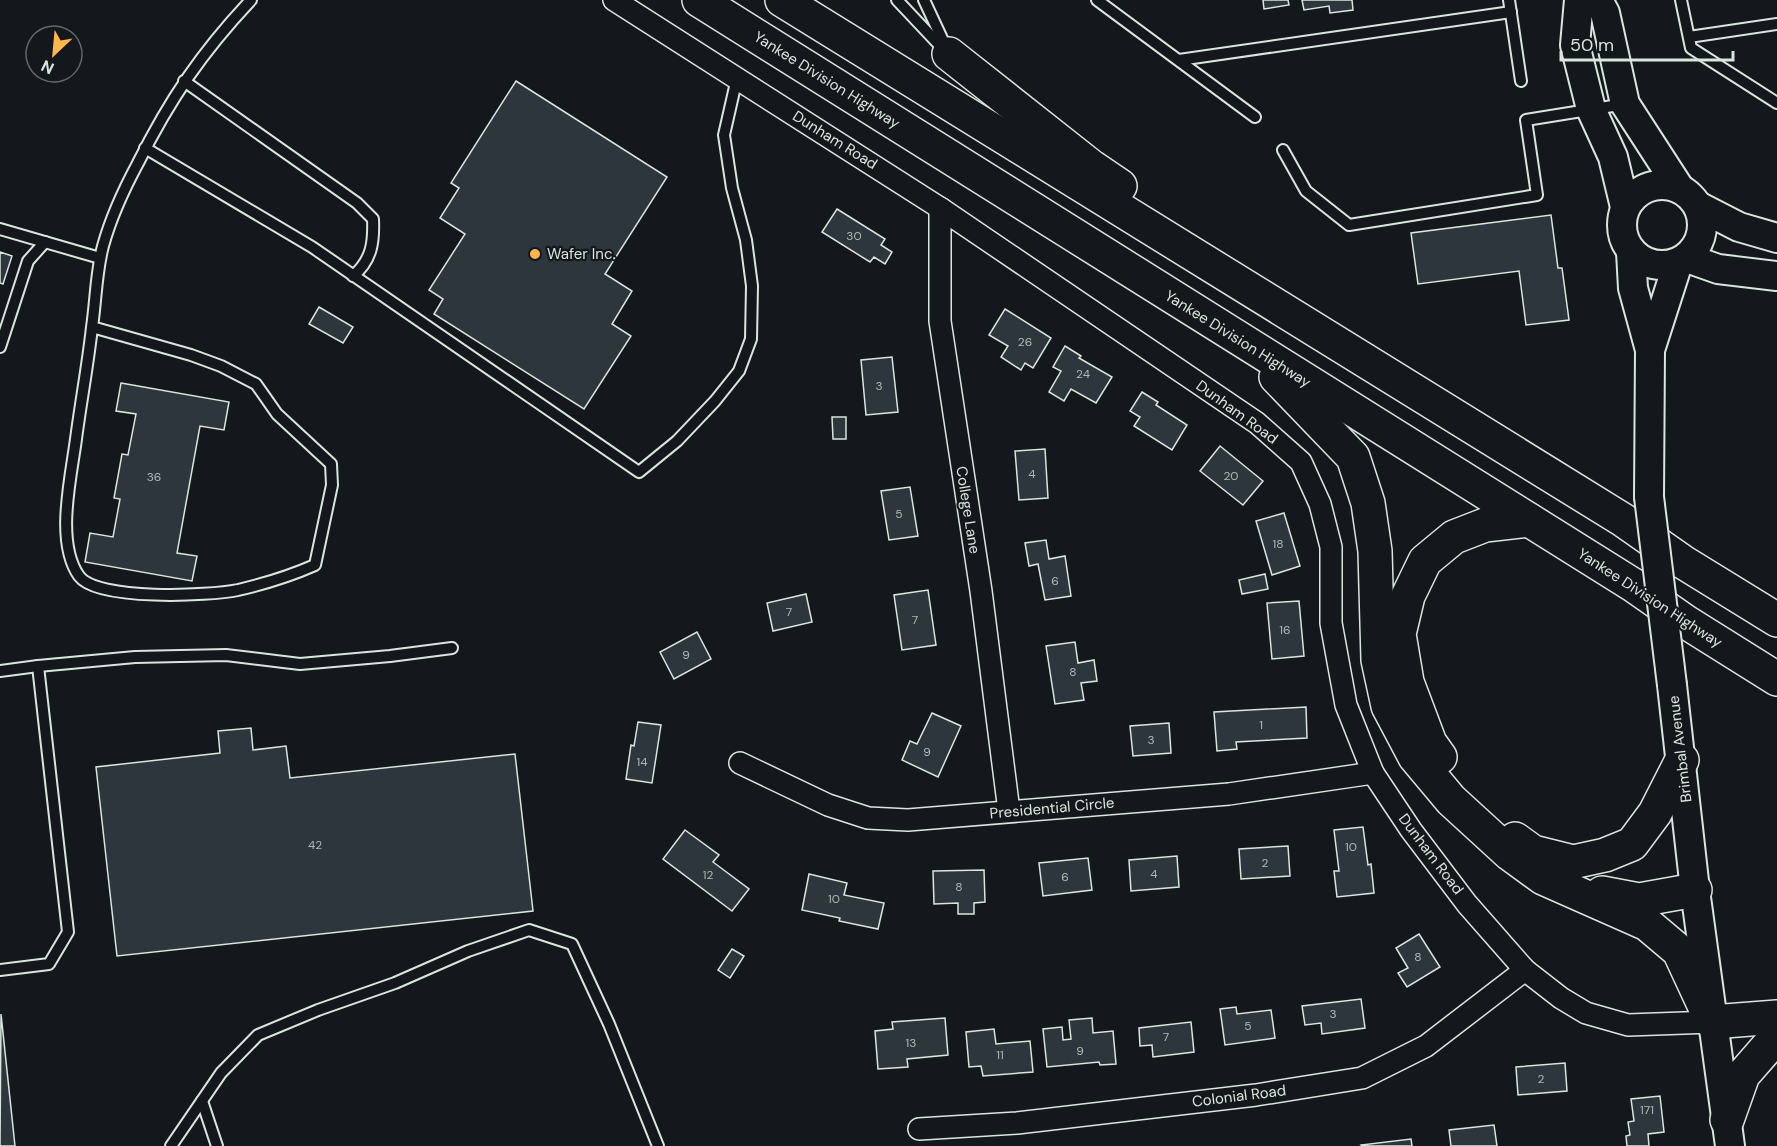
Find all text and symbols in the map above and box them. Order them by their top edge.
north arrow [24,24,84,84]
scale bar [1561,24,1734,62]
street label: Yankee Division Highway [750,27,904,134]
text: 50 m [1570,33,1614,57]
text: N [38,55,57,79]
street label: Dunham Road [789,106,881,174]
house number: 30 [846,228,862,244]
place label: Wafer Inc. [547,244,616,264]
marker: Wafer Inc. [528,247,542,261]
street label: Yankee Division Highway [1161,286,1315,393]
house number: 26 [1018,334,1032,350]
house number: 24 [1076,366,1090,382]
street label: Dunham Road [1192,376,1282,448]
house number: 3 [875,378,883,394]
street label: College Lane [951,465,985,555]
house number: 4 [1028,466,1036,482]
house number: 20 [1223,468,1239,484]
house number: 36 [147,469,161,485]
house number: 5 [895,506,903,522]
house number: 18 [1272,536,1284,552]
street label: Yankee Division Highway [1574,544,1727,653]
house number: 6 [1051,573,1059,589]
house number: 7 [786,604,792,620]
house number: 7 [912,612,918,628]
house number: 16 [1279,622,1291,638]
house number: 9 [682,647,690,663]
house number: 8 [1069,664,1077,680]
street label: Brimbal Avenue [1664,694,1696,804]
house number: 1 [1259,717,1263,733]
house number: 3 [1147,732,1155,748]
house number: 9 [923,744,931,760]
house number: 14 [636,754,648,770]
street label: Presidential Circle [989,793,1115,823]
street label: Dunham Road [1394,809,1468,899]
house number: 42 [308,837,322,853]
house number: 10 [1345,839,1357,855]
house number: 2 [1262,855,1269,871]
house number: 4 [1150,866,1158,882]
house number: 12 [703,867,713,883]
house number: 6 [1061,869,1069,885]
house number: 8 [955,879,963,895]
house number: 10 [828,891,840,907]
house number: 8 [1414,949,1422,965]
house number: 3 [1329,1006,1337,1022]
house number: 5 [1244,1018,1252,1034]
house number: 7 [1163,1029,1169,1045]
house number: 13 [906,1035,916,1051]
house number: 9 [1076,1043,1084,1059]
house number: 11 [996,1047,1004,1063]
house number: 2 [1538,1071,1545,1087]
street label: Colonial Road [1191,1080,1287,1112]
house number: 171 [1640,1102,1654,1118]

